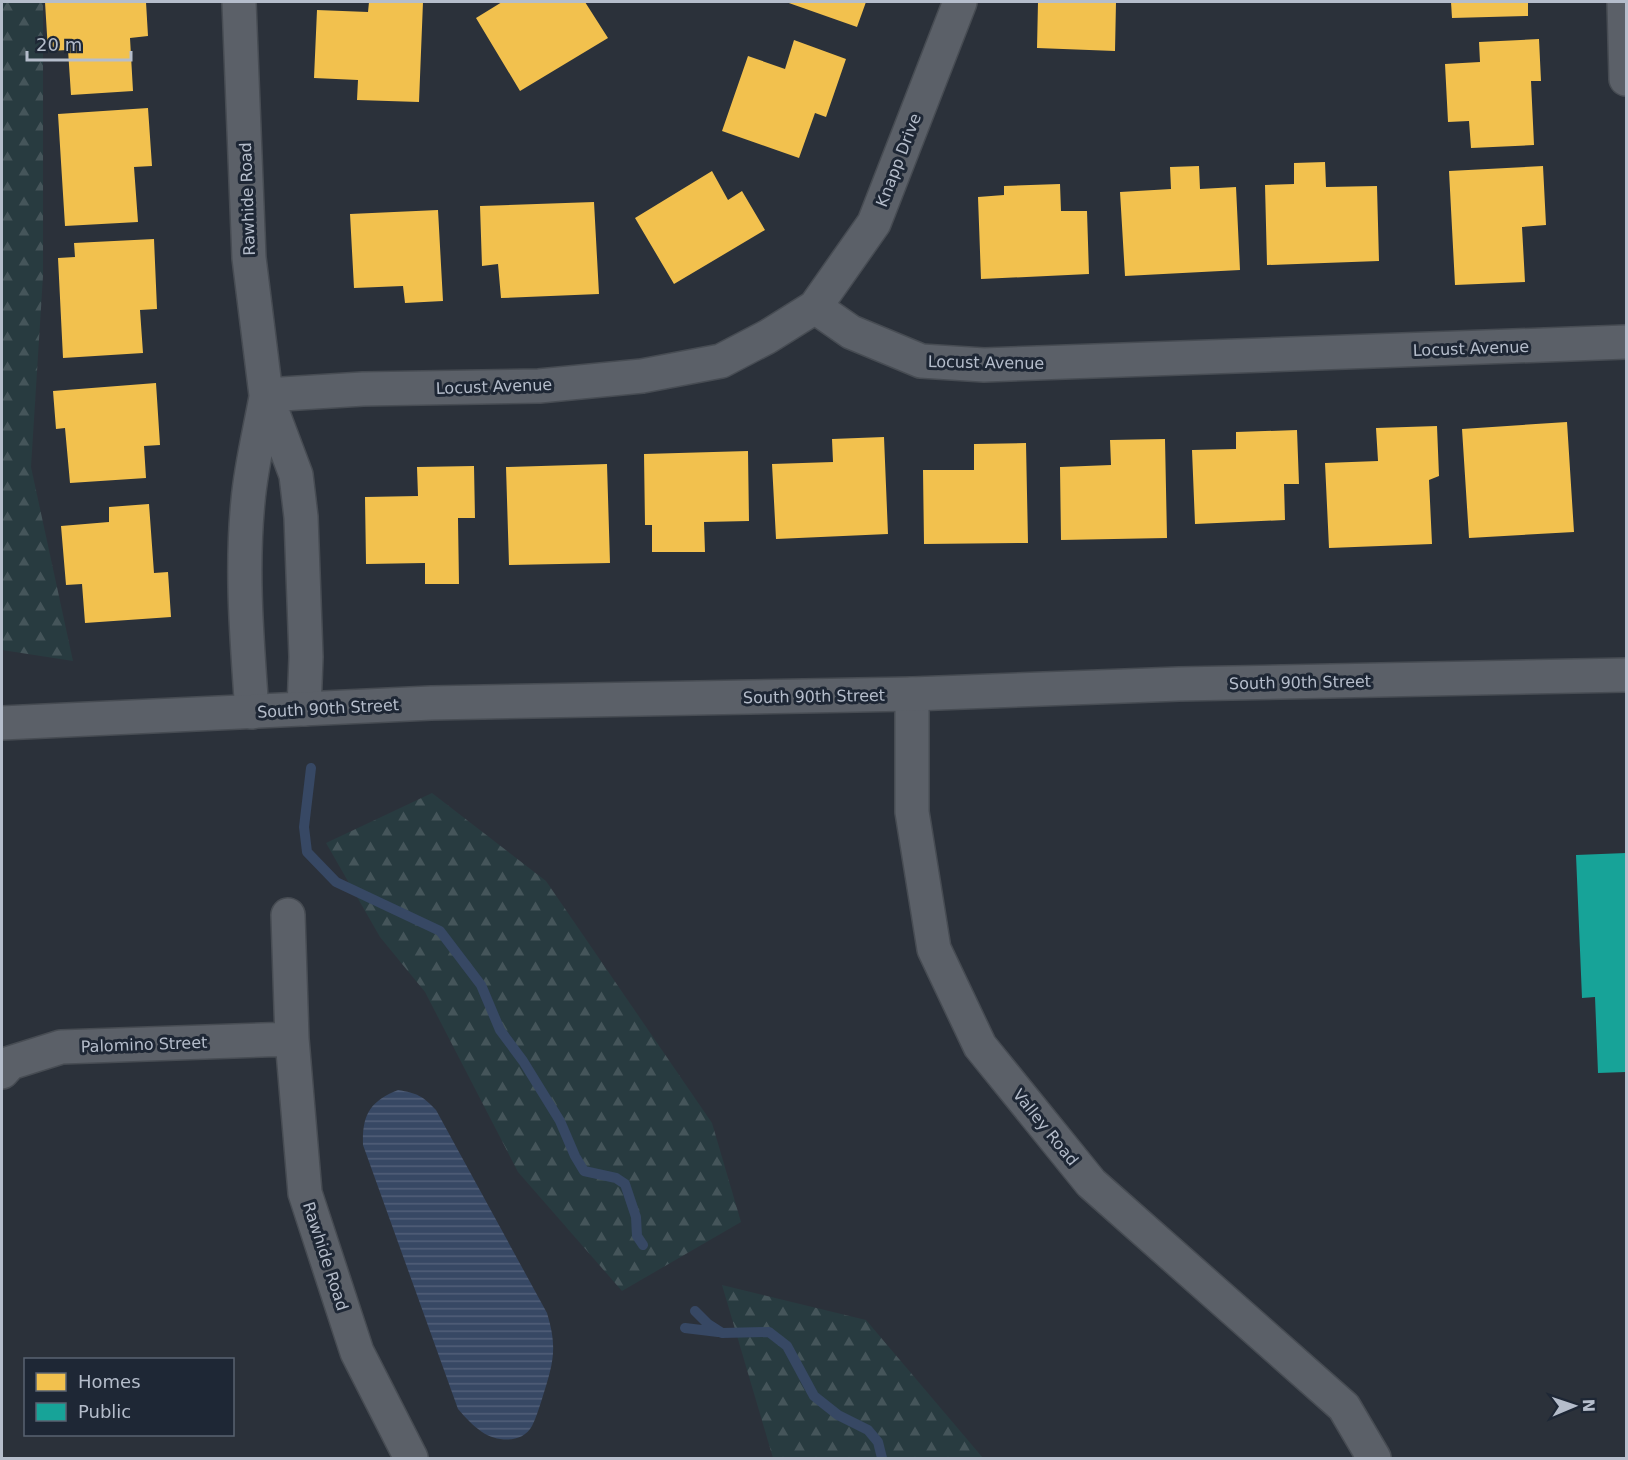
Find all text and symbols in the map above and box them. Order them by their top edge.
scale bar [27,24,130,62]
text: 20 m [36,34,82,55]
street label: Knapp Drive [872,111,925,210]
street label: Rawhide Road [236,142,259,256]
street label: Locust Avenue [1412,337,1530,360]
street label: Locust Avenue [928,352,1044,373]
street label: Locust Avenue [435,375,553,398]
street label: South 90th Street [1229,672,1371,693]
street label: South 90th Street [743,686,885,707]
street label: South 90th Street [257,695,399,722]
street label: Palomino Street [80,1033,208,1056]
street label: Valley Road [1009,1085,1082,1169]
street label: Rawhide Road [299,1199,352,1313]
legend [24,1358,234,1436]
text: Homes [78,1371,141,1392]
north arrow [1544,1376,1604,1436]
text: N [1579,1398,1598,1413]
text: Public [78,1401,131,1422]

